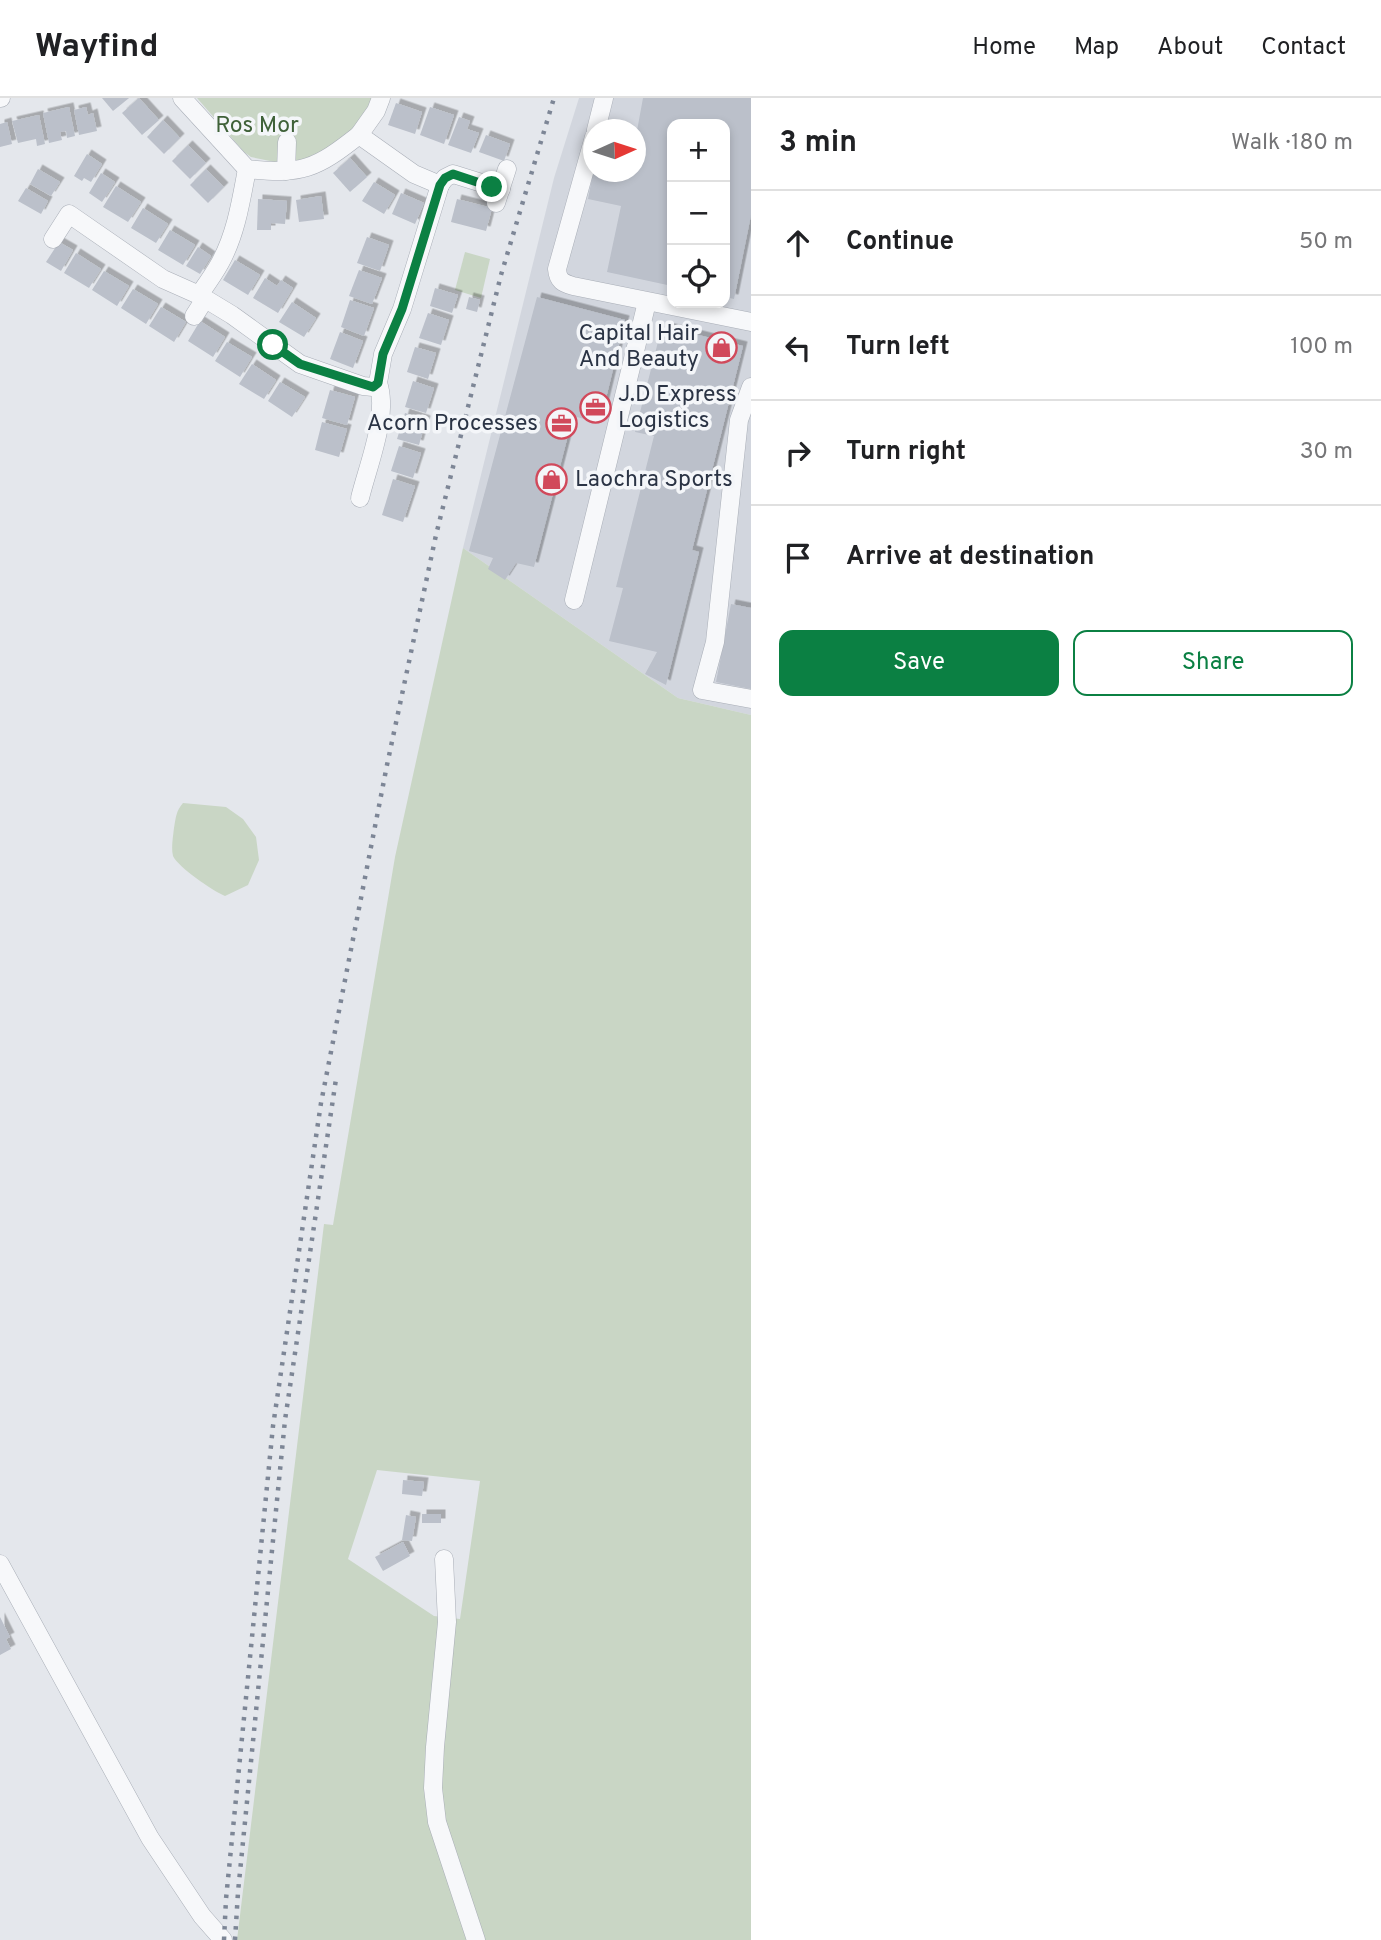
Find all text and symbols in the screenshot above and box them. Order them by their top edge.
text: Wayfind [35,27,158,69]
text: Home [972,33,1036,63]
text: Map [1074,33,1119,63]
text: About [1157,33,1223,63]
text: Contact [1261,33,1346,63]
park label: Ros Mor [215,112,299,141]
north arrow [583,119,646,182]
map controls [667,119,730,308]
button: + [667,119,730,182]
text: 3 min [779,125,857,162]
text: Walk · 180 m [1231,129,1353,158]
route end [476,171,507,202]
button: − [667,182,730,245]
icon: ahead [779,224,817,262]
text: Continue [846,226,954,259]
text: 50 m [1299,228,1353,257]
button: locate [667,245,730,308]
place label: Capital Hair And Beauty [579,320,699,375]
route start [257,329,288,360]
icon: left [779,329,817,367]
shop icon: Capital Hair And Beauty [705,330,739,364]
text: Turn left [846,331,950,364]
text: 100 m [1290,333,1353,362]
place label: J.D Express Logistics [618,381,737,436]
office icon: J.D Express Logistics [578,391,612,425]
office icon: Acorn Processes [544,407,578,441]
place label: Acorn Processes [367,410,538,439]
icon: right [779,434,817,472]
text: Turn right [846,436,966,469]
text: 30 m [1300,438,1353,467]
shop icon: Laochra Sports [535,463,569,497]
place label: Laochra Sports [575,466,733,495]
icon: arrive [779,539,817,577]
text: Arrive at destination [846,541,1094,574]
button: Save [779,630,1059,696]
button: Share [1073,630,1353,696]

